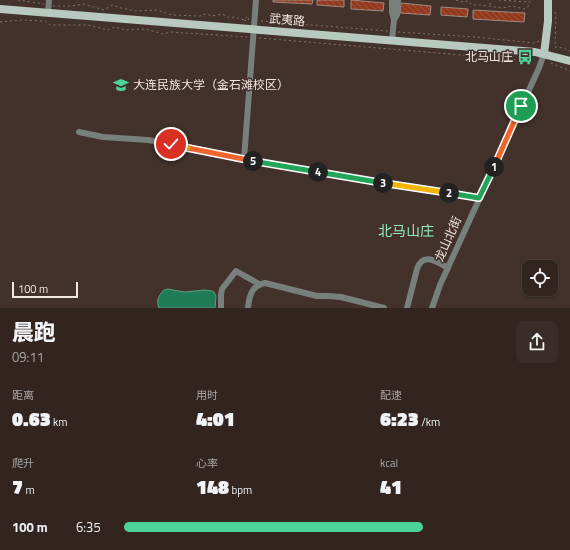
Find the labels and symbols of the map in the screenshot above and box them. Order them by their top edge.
street label: 武夷路 [268,8,306,31]
place label: 北马山庄 [465,47,513,66]
bus stop icon: 北马山庄 [516,48,534,66]
place label: 大连民族大学（金石滩校区） [133,75,289,94]
school or university icon: 大连民族大学（金石滩校区） [112,76,130,94]
pin [504,89,538,123]
pin [154,127,188,161]
pin: 5 [243,151,263,171]
pin: 1 [484,157,504,177]
pin: 4 [308,162,328,182]
pin: 3 [373,173,393,193]
pin: 2 [439,183,459,203]
street label: 龙山北街 [429,213,466,265]
district label: 北马山庄 [378,220,434,241]
scale bar [12,280,78,299]

